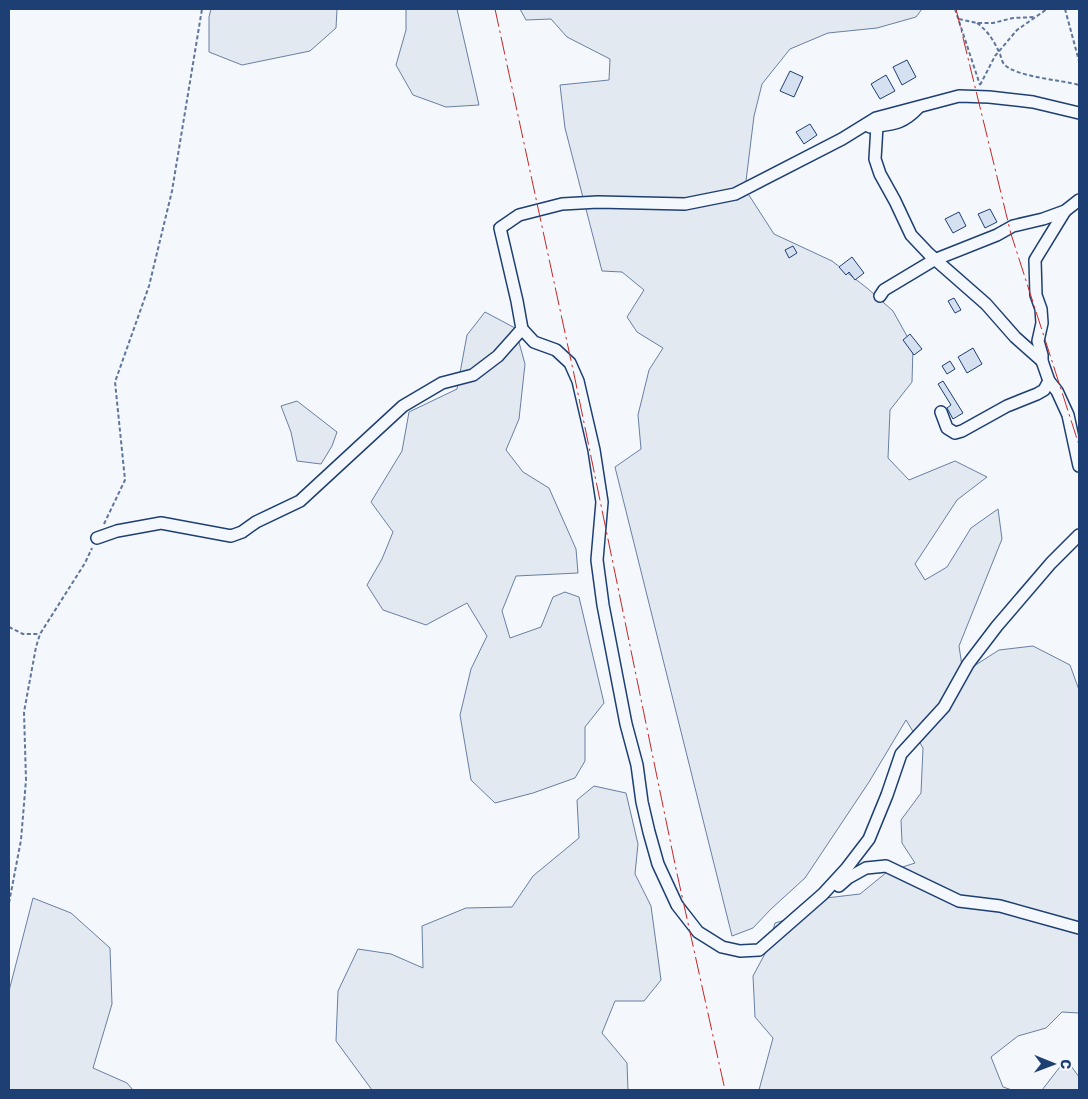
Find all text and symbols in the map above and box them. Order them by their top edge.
north arrow [1028,1039,1078,1089]
text: С [1057,1059,1074,1069]

